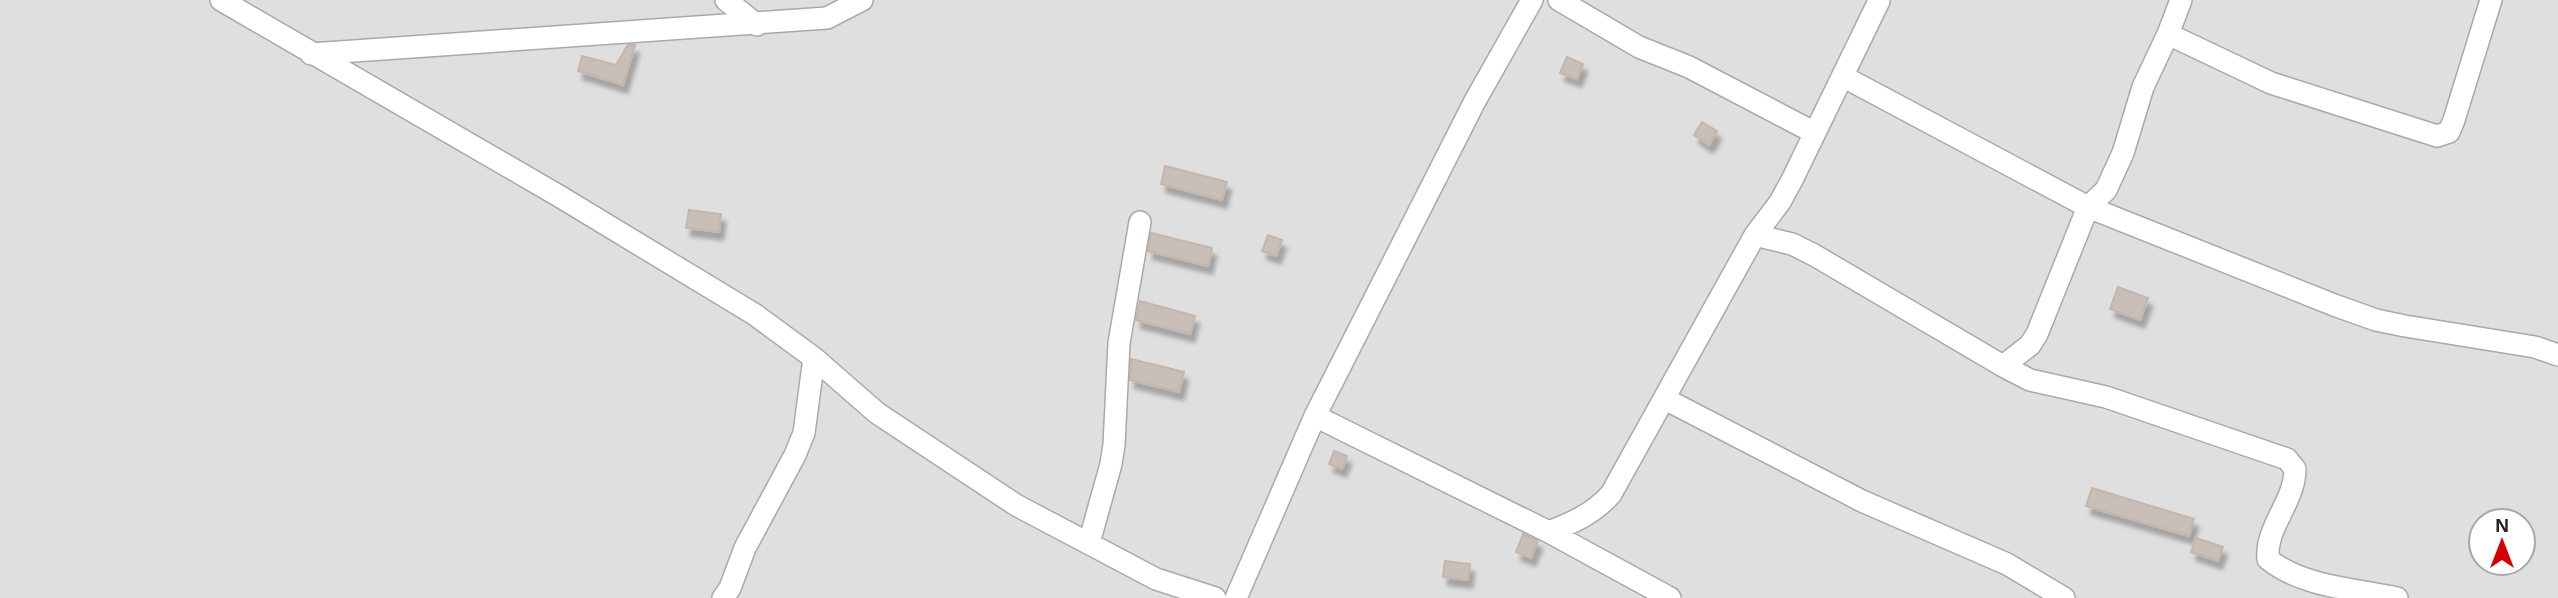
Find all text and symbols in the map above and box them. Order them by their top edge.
north arrow [2467,507,2537,577]
text: N [2495,515,2509,536]

